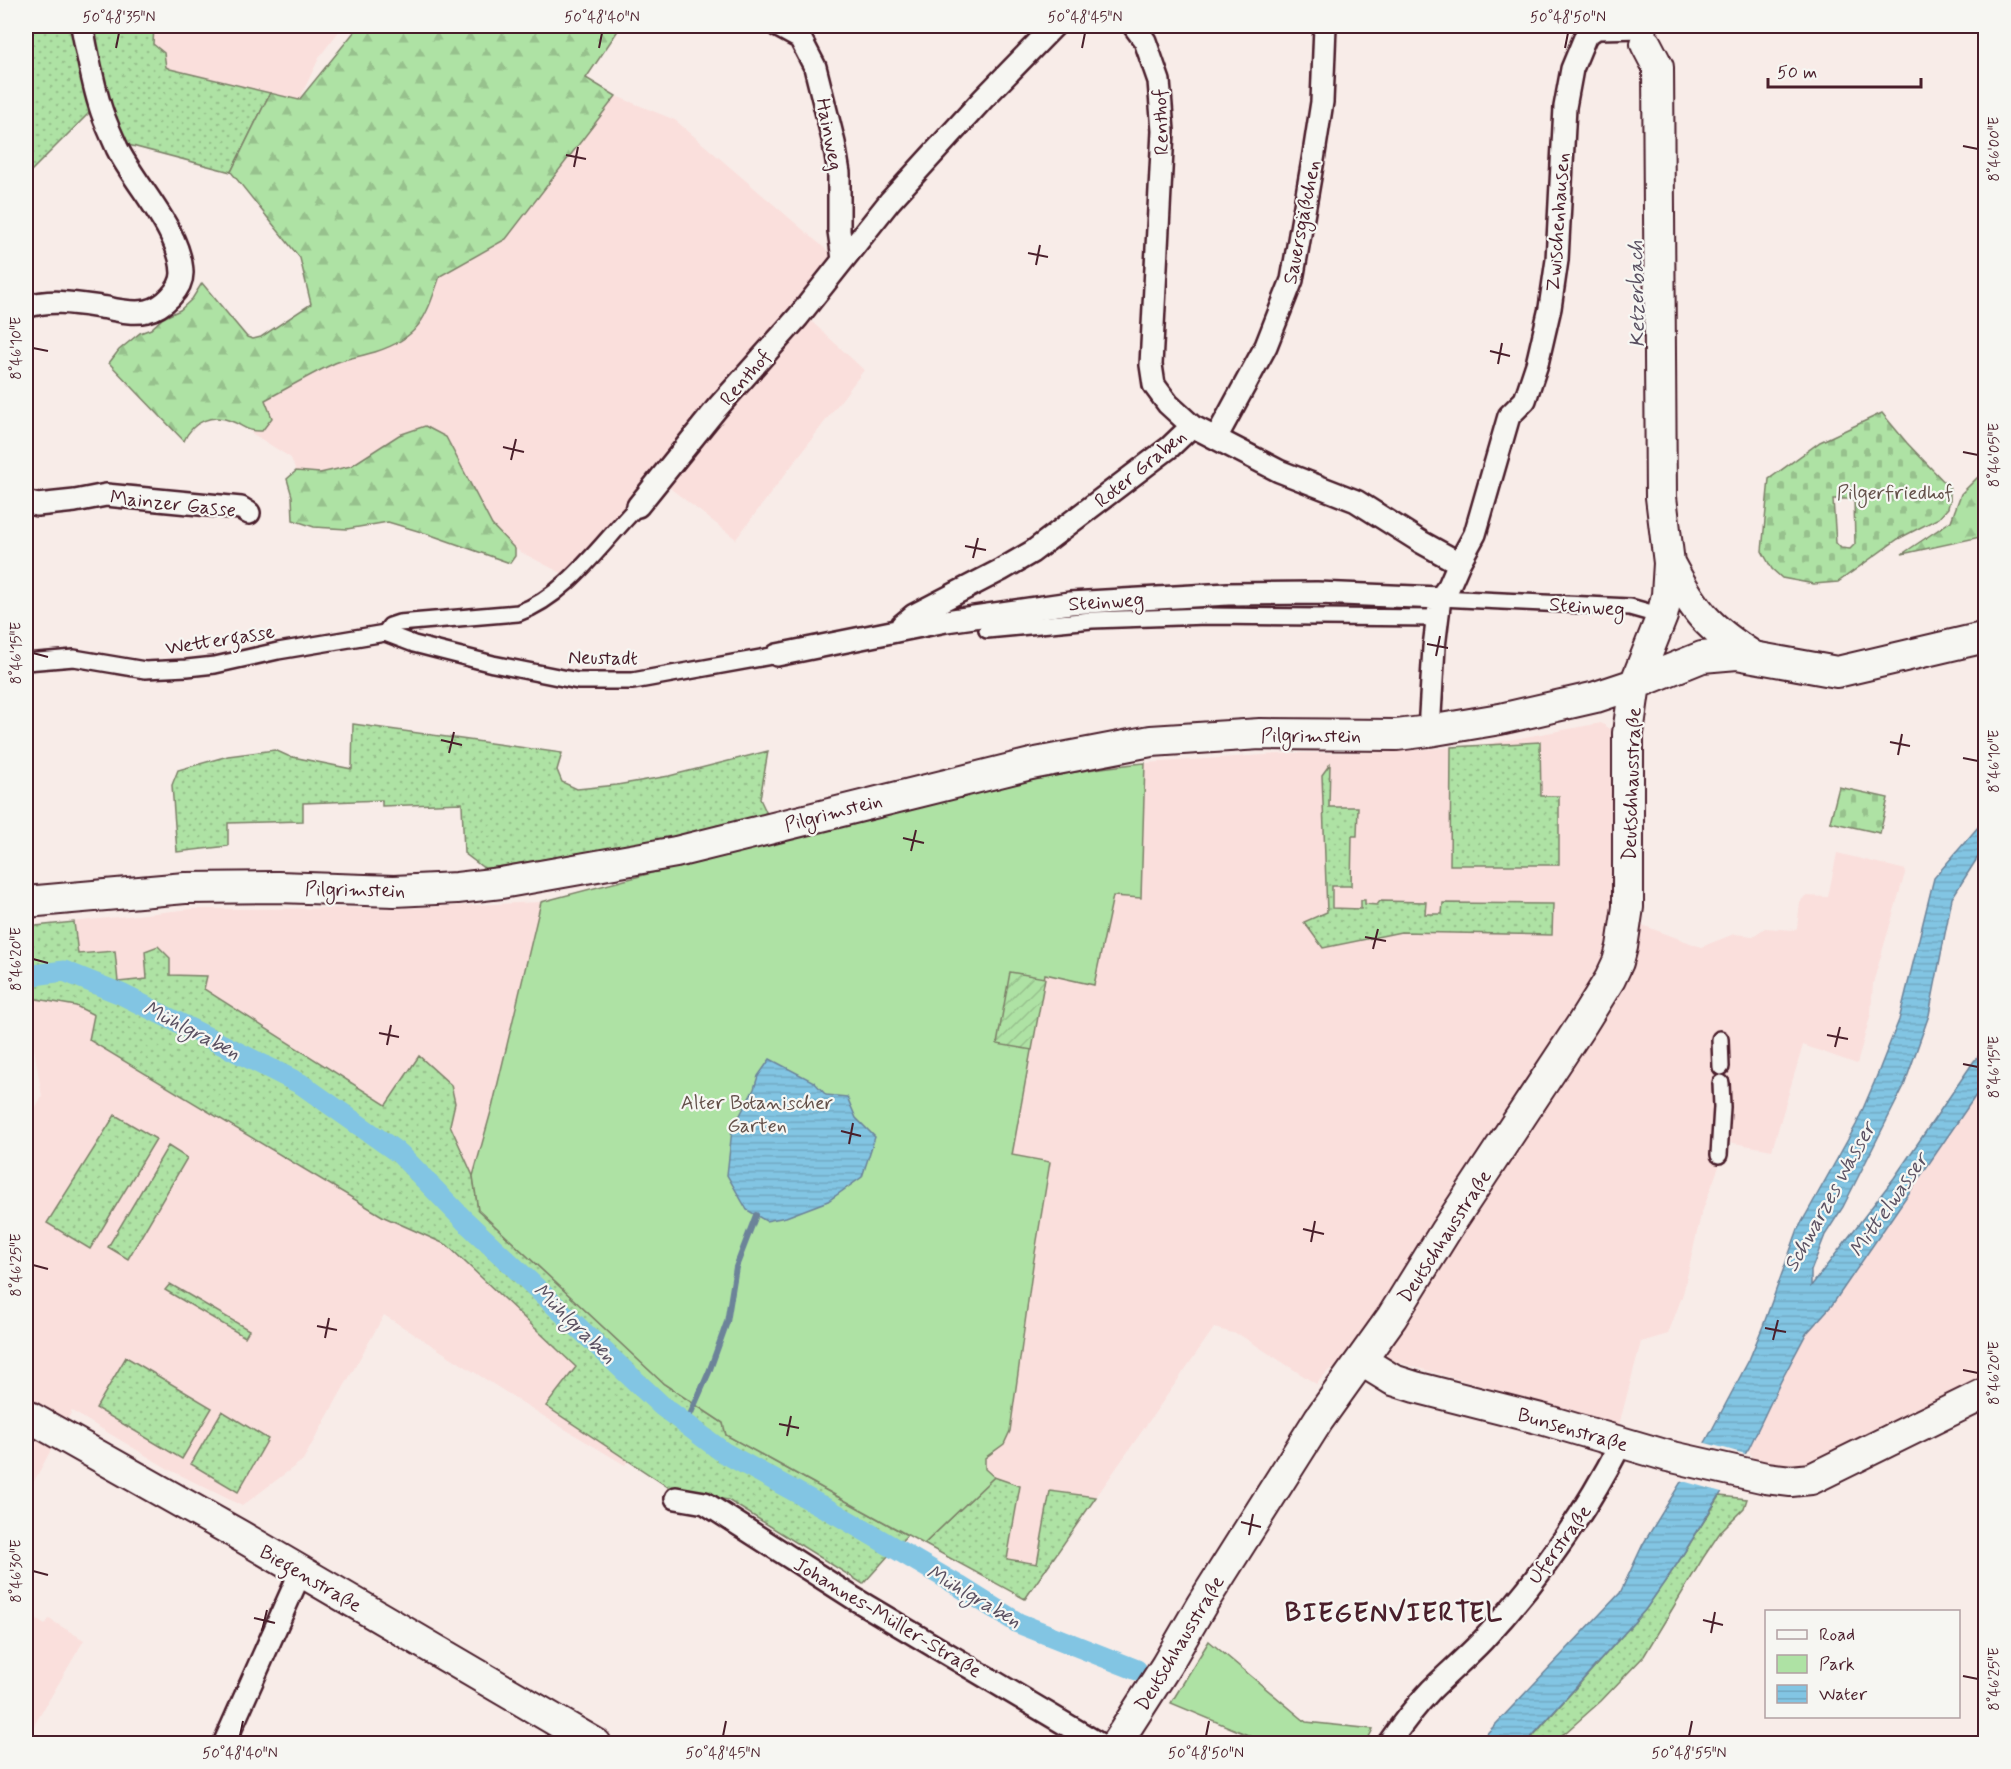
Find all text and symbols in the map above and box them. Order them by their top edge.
text: 50°48'35"N [82,8,156,28]
text: 50°48'40"N [564,8,640,28]
text: 50°48'45"N [1048,8,1122,28]
text: 50°48'50"N [1530,8,1606,28]
scale bar [1768,51,1921,89]
text: 50 m [1777,61,1817,85]
street label: Renthof [1147,88,1176,156]
street label: Hainweg [808,96,849,173]
text: 8°46'00"E [1985,116,2005,181]
street label: Zwischenhausen [1540,152,1577,293]
street label: Sauersgäßchen [1277,158,1329,287]
water label: Ketzerbach [1622,240,1652,348]
text: 8°46'10"E [7,316,27,380]
street label: Renthof [714,344,778,412]
text: 8°46'05"E [1985,423,2005,487]
street label: Roter Graben [1089,424,1193,515]
park label: Pilgerfriedhof [1837,480,1953,508]
street label: Mainzer Gasse [109,484,237,525]
street label: Steinweg [1067,586,1145,620]
street label: Steinweg [1548,591,1626,625]
street label: Wettergasse [164,619,277,664]
text: 8°46'15"E [7,621,27,684]
street label: Neustadt [568,644,638,673]
street label: Deutschhausstraße [1616,707,1649,861]
street label: Pilgrimstein [1261,723,1361,751]
text: 8°46'10"E [1985,729,2005,793]
street label: Pilgrimstein [781,787,886,840]
street label: Pilgrimstein [305,876,405,906]
text: 8°46'20"E [7,927,27,991]
water label: Mühlgraben [137,995,245,1069]
text: 8°46'15"E [1985,1035,2005,1098]
park label: Alter Botanischer Garten [681,1090,833,1140]
water label: Schwarzes Wasser [1777,1115,1884,1277]
water label: Mittelwasser [1843,1146,1937,1263]
street label: Deutschhausstraße [1392,1165,1499,1309]
text: 8°46'25"E [7,1233,27,1297]
water label: Mühlgraben [525,1277,622,1372]
text: 8°46'20"E [1985,1341,2005,1405]
street label: Bunsenstraße [1514,1402,1631,1459]
street label: Uferstraße [1522,1500,1598,1590]
text: 8°46'30"E [7,1539,27,1603]
street label: Biegenstraße [253,1539,367,1621]
street label: Johannes-Müller-Straße [788,1551,986,1685]
water label: Mühlgraben [920,1558,1026,1637]
street label: Deutschhausstraße [1129,1571,1232,1717]
district label: BIEGENVIERTEL [1285,1597,1503,1631]
legend [1765,1610,1960,1718]
text: Road [1819,1623,1855,1647]
text: 8°46'25"E [1985,1647,2005,1711]
text: Park [1819,1653,1855,1677]
text: Water [1819,1683,1868,1707]
text: 50°48'40"N [202,1744,278,1764]
text: 50°48'45"N [686,1744,760,1764]
text: 50°48'50"N [1168,1744,1244,1764]
text: 50°48'55"N [1651,1744,1727,1764]

